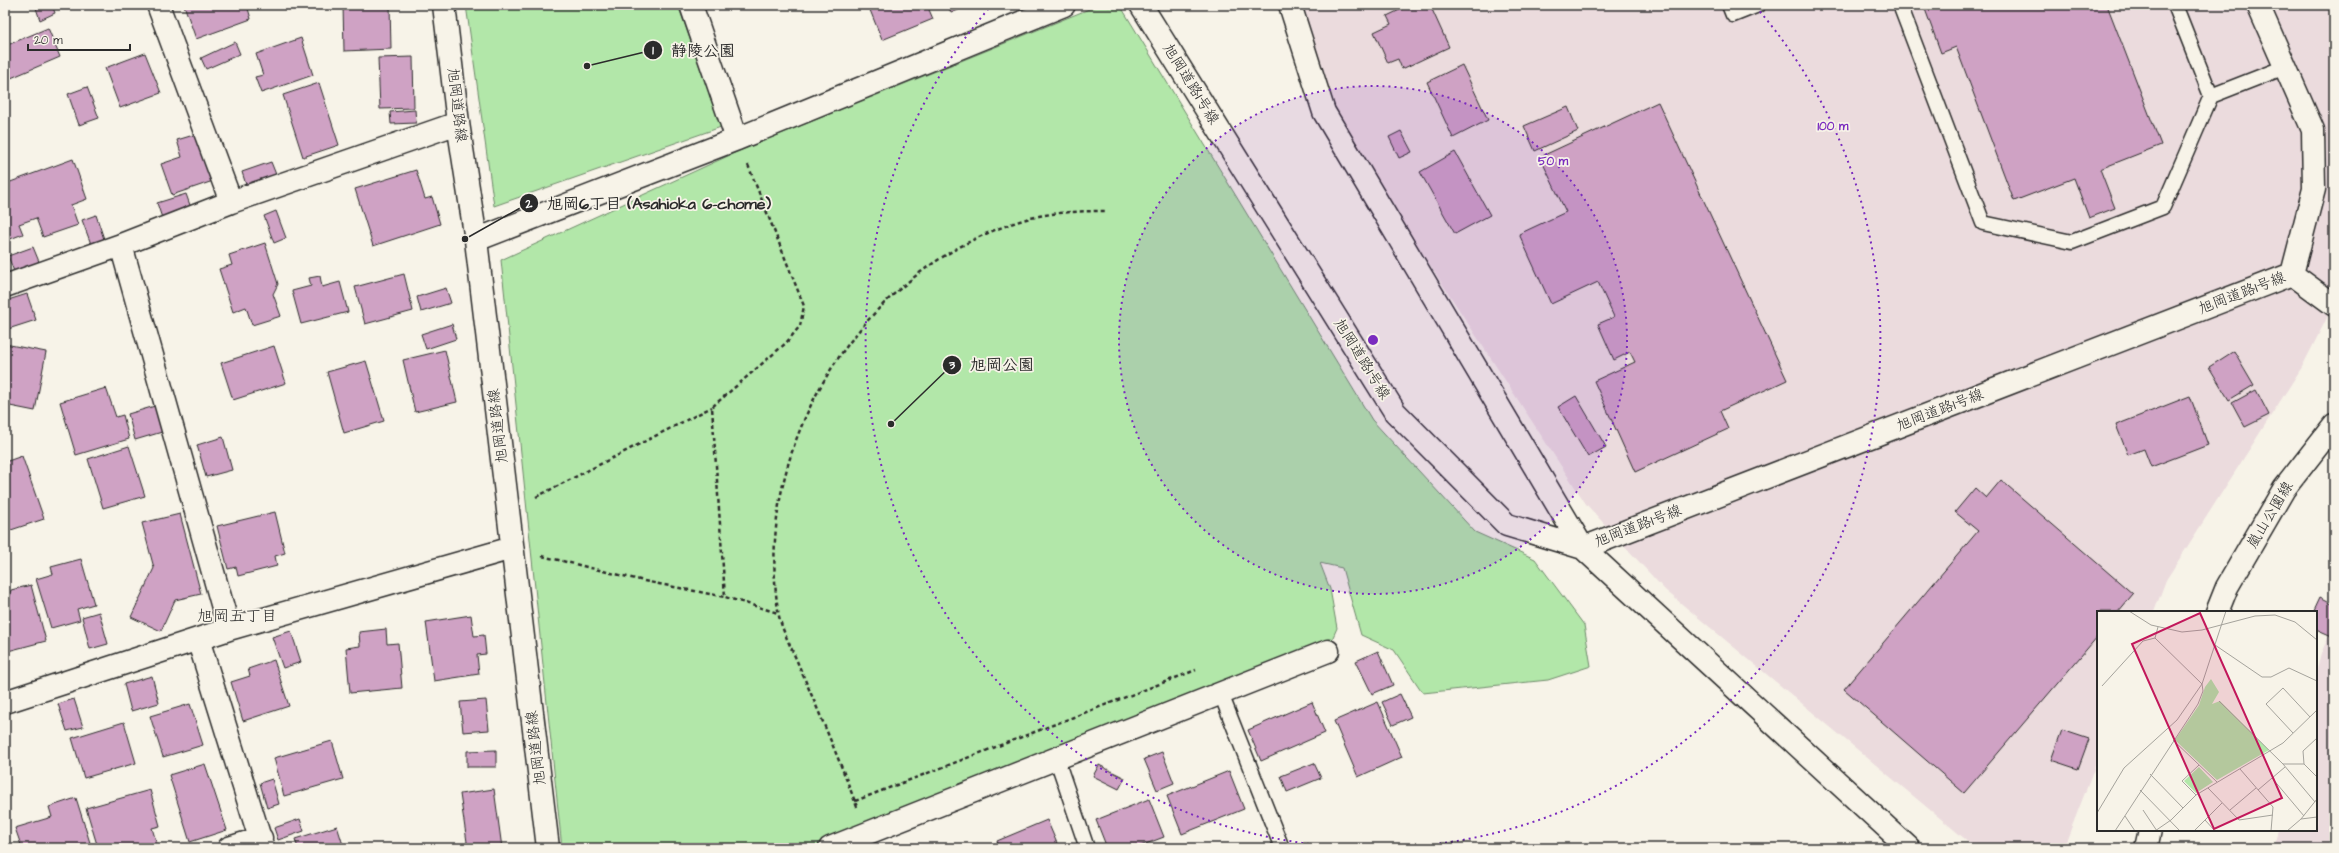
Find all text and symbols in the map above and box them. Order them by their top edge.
scale bar [28,26,130,52]
text: 20 m [34,32,63,49]
callout: 静陵公園 [643,36,743,64]
street label: 旭岡道路1号線 [1158,39,1224,129]
text: 静陵公園 [671,40,735,62]
text: 1 [652,42,654,59]
street label: 旭岡道路線 [442,66,472,144]
text: 100 m [1818,118,1849,135]
text: 50 m [1538,153,1569,170]
callout: 旭岡6丁目 (Asahioka 6-chome) [519,189,779,217]
text: 旭岡6丁目 (Asahioka 6-chome) [547,193,771,215]
text: 2 [525,196,533,213]
street label: 旭岡道路1号線 [2195,267,2289,319]
street label: 旭岡道路1号線 [1329,314,1395,404]
centre of rings [1366,333,1380,347]
callout: 旭岡公園 [942,351,1042,379]
text: 旭岡公園 [970,354,1034,376]
text: 3 [948,357,956,374]
street label: 旭岡道路1号線 [1893,384,1987,436]
street label: 旭岡道路線 [483,387,513,465]
street label: 嵐山公園線 [2242,477,2298,553]
street label: 旭岡道路1号線 [1591,500,1685,552]
district label: 旭岡五丁目 [197,605,277,627]
inset map [2097,611,2317,831]
street label: 旭岡道路線 [521,709,551,787]

